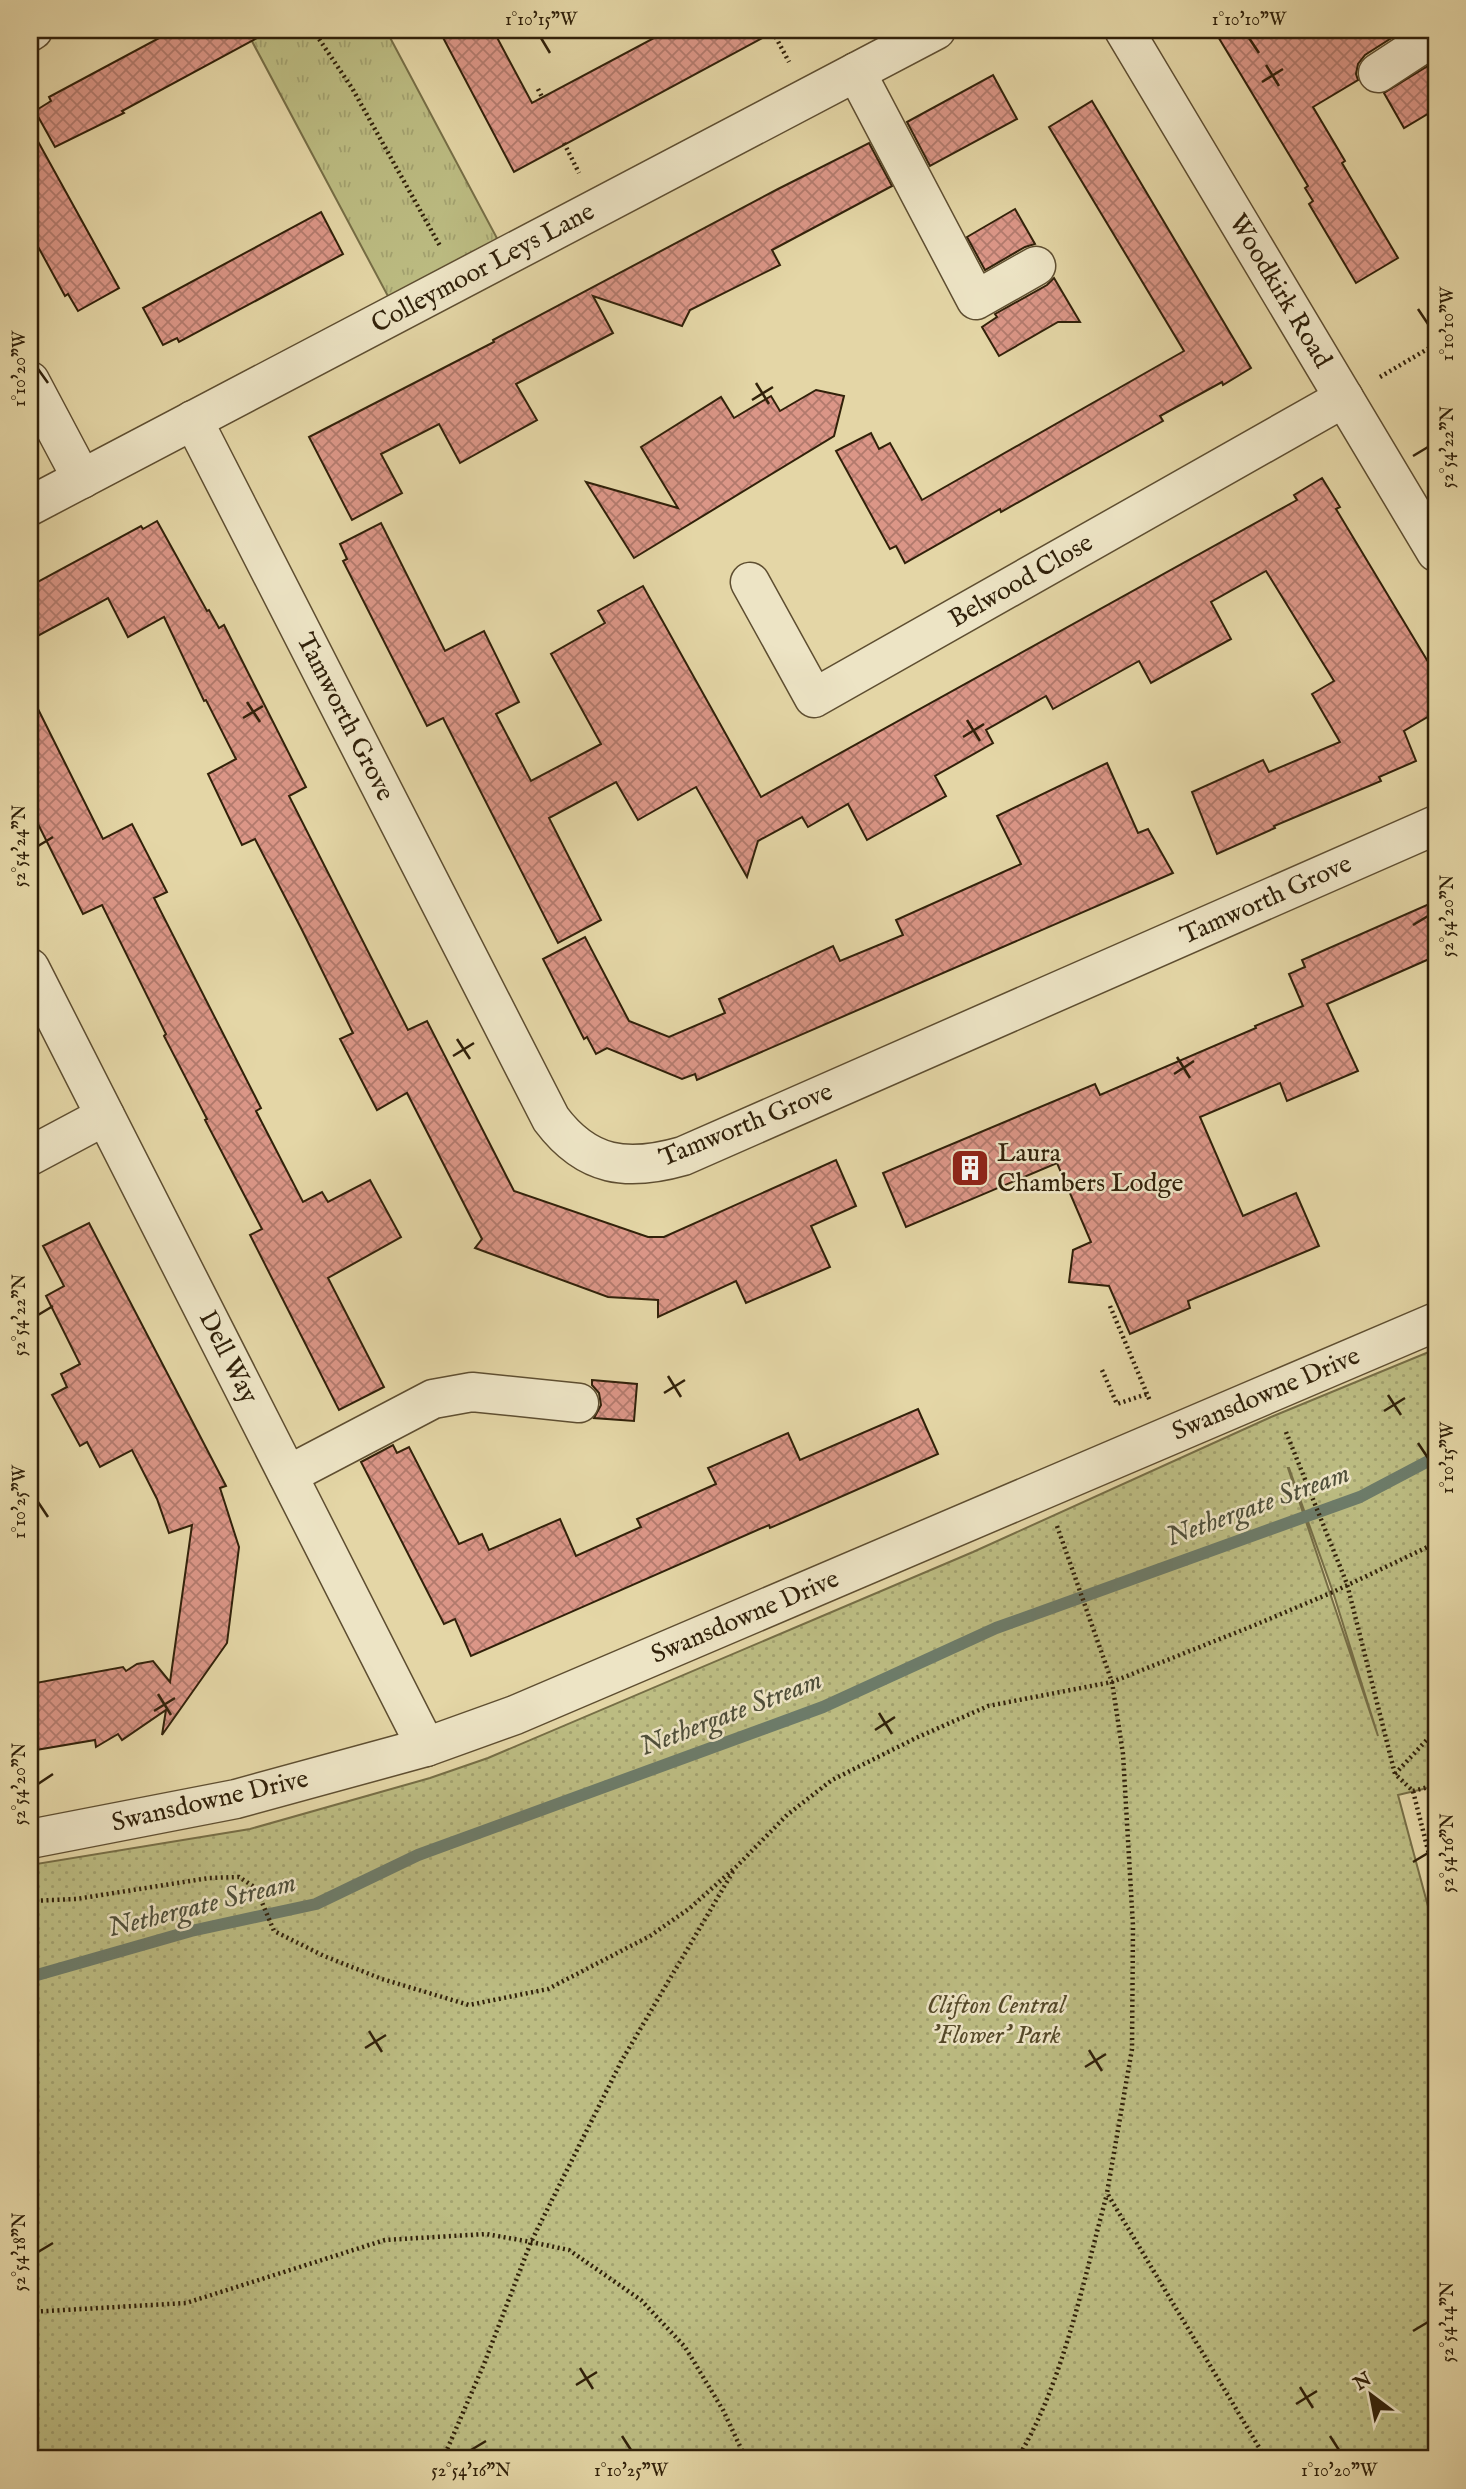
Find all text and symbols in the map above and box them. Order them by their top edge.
text: 1°10'15"W [505,9,578,32]
text: 1°10'10"W [1212,9,1287,32]
street label: Colleymoor Leys Lane [366,195,600,341]
street label: Woodkirk Road [1221,208,1339,374]
text: 1°10'10"W [1437,286,1460,361]
text: 1°10'20"W [9,330,32,407]
text: 52°54'22"N [1437,405,1460,488]
street label: Belwood Close [943,526,1099,636]
street label: Tamworth Grove [289,628,402,807]
text: 52°54'24"N [9,804,32,887]
street label: Tamworth Grove [1175,847,1357,953]
text: 52°54'20"N [1437,874,1460,957]
street label: Tamworth Grove [654,1075,838,1175]
place label: Laura Chambers Lodge [997,1137,1184,1200]
building icon: Laura Chambers Lodge [949,1147,991,1189]
text: 52°54'22"N [9,1273,32,1356]
street label: Dell Way [191,1305,265,1409]
street label: Swansdowne Drive [1167,1340,1365,1448]
text: 1°10'15"W [1437,1421,1460,1494]
water label: Nethergate Stream [1161,1457,1355,1555]
text: 1°10'25"W [9,1464,32,1539]
street label: Swansdowne Drive [646,1563,844,1671]
water label: Nethergate Stream [635,1663,827,1765]
text: 52°54'20"N [9,1742,32,1825]
street label: Swansdowne Drive [108,1762,312,1840]
text: 52°54'16"N [1437,1813,1460,1893]
water label: Nethergate Stream [104,1866,300,1946]
park label: Clifton Central 'Flower' Park [927,1989,1067,2052]
text: 52°54'18"N [9,2212,32,2292]
text: 52°54'14"N [1437,2281,1460,2362]
north arrow [1336,2360,1406,2430]
text: N [1349,2367,1377,2397]
text: 52°54'16"N [431,2460,511,2483]
text: 1°10'25"W [594,2460,669,2483]
text: 1°10'20"W [1301,2460,1378,2483]

